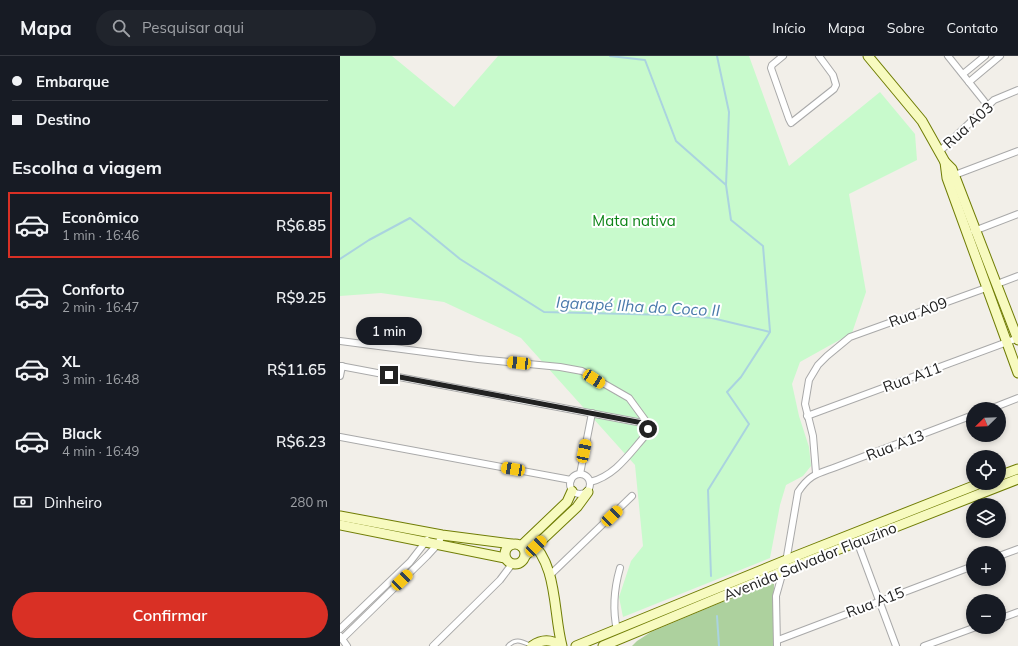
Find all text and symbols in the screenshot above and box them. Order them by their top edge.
search box [96,10,376,46]
text: Mapa [20,16,72,40]
icon: search [110,17,132,39]
text: Pesquisar aqui [142,18,244,37]
text: Início [772,19,806,37]
text: Mapa [828,19,865,37]
text: Sobre [887,19,925,37]
text: Contato [947,19,998,37]
text: Embarque [36,72,109,91]
street label: Rua A03 [939,98,997,152]
text: Destino [36,110,91,129]
text: Escolha a viagem [12,156,162,179]
icon: car [14,207,50,243]
text: Econômico [62,208,139,227]
park label: Mata nativa [592,211,676,230]
text: R$6.85 [276,216,326,235]
text: 1 min · 16:46 [62,227,139,243]
icon: car [14,279,50,315]
text: Conforto [62,280,125,299]
text: R$9.25 [276,288,326,307]
water label: Igarapé Ilha do Coco II [556,292,720,320]
street label: Rua A09 [886,293,950,331]
text: 2 min · 16:47 [62,299,139,315]
callout: 1 min [356,317,422,345]
text: 1 min [372,323,406,339]
icon: car [14,351,50,387]
text: XL [62,352,80,371]
car [506,356,532,370]
street label: Rua A11 [880,358,944,396]
text: R$11.65 [267,360,326,379]
route end [380,366,398,384]
car [581,367,607,391]
text: 3 min · 16:48 [62,371,139,387]
north arrow [966,402,1006,442]
map controls [966,402,1006,634]
route start [639,420,657,438]
icon: car [14,423,50,459]
text: Black [62,424,101,443]
street label: Rua A13 [863,425,927,465]
text: R$6.23 [276,432,326,451]
car [576,438,592,464]
text: 4 min · 16:49 [62,443,139,459]
button: locate [966,450,1006,490]
car [500,461,526,477]
icon: cash [12,491,34,513]
text: Dinheiro [44,493,102,512]
text: 280 m [290,494,328,510]
button: layers [966,498,1006,538]
car [599,503,625,529]
street label: Avenida Salvador Flauzino [721,518,899,604]
car [523,533,549,559]
button: + [966,546,1006,586]
car [389,567,415,593]
street label: Rua A15 [843,582,907,622]
button: Confirmar [12,592,328,638]
button: − [966,594,1006,634]

